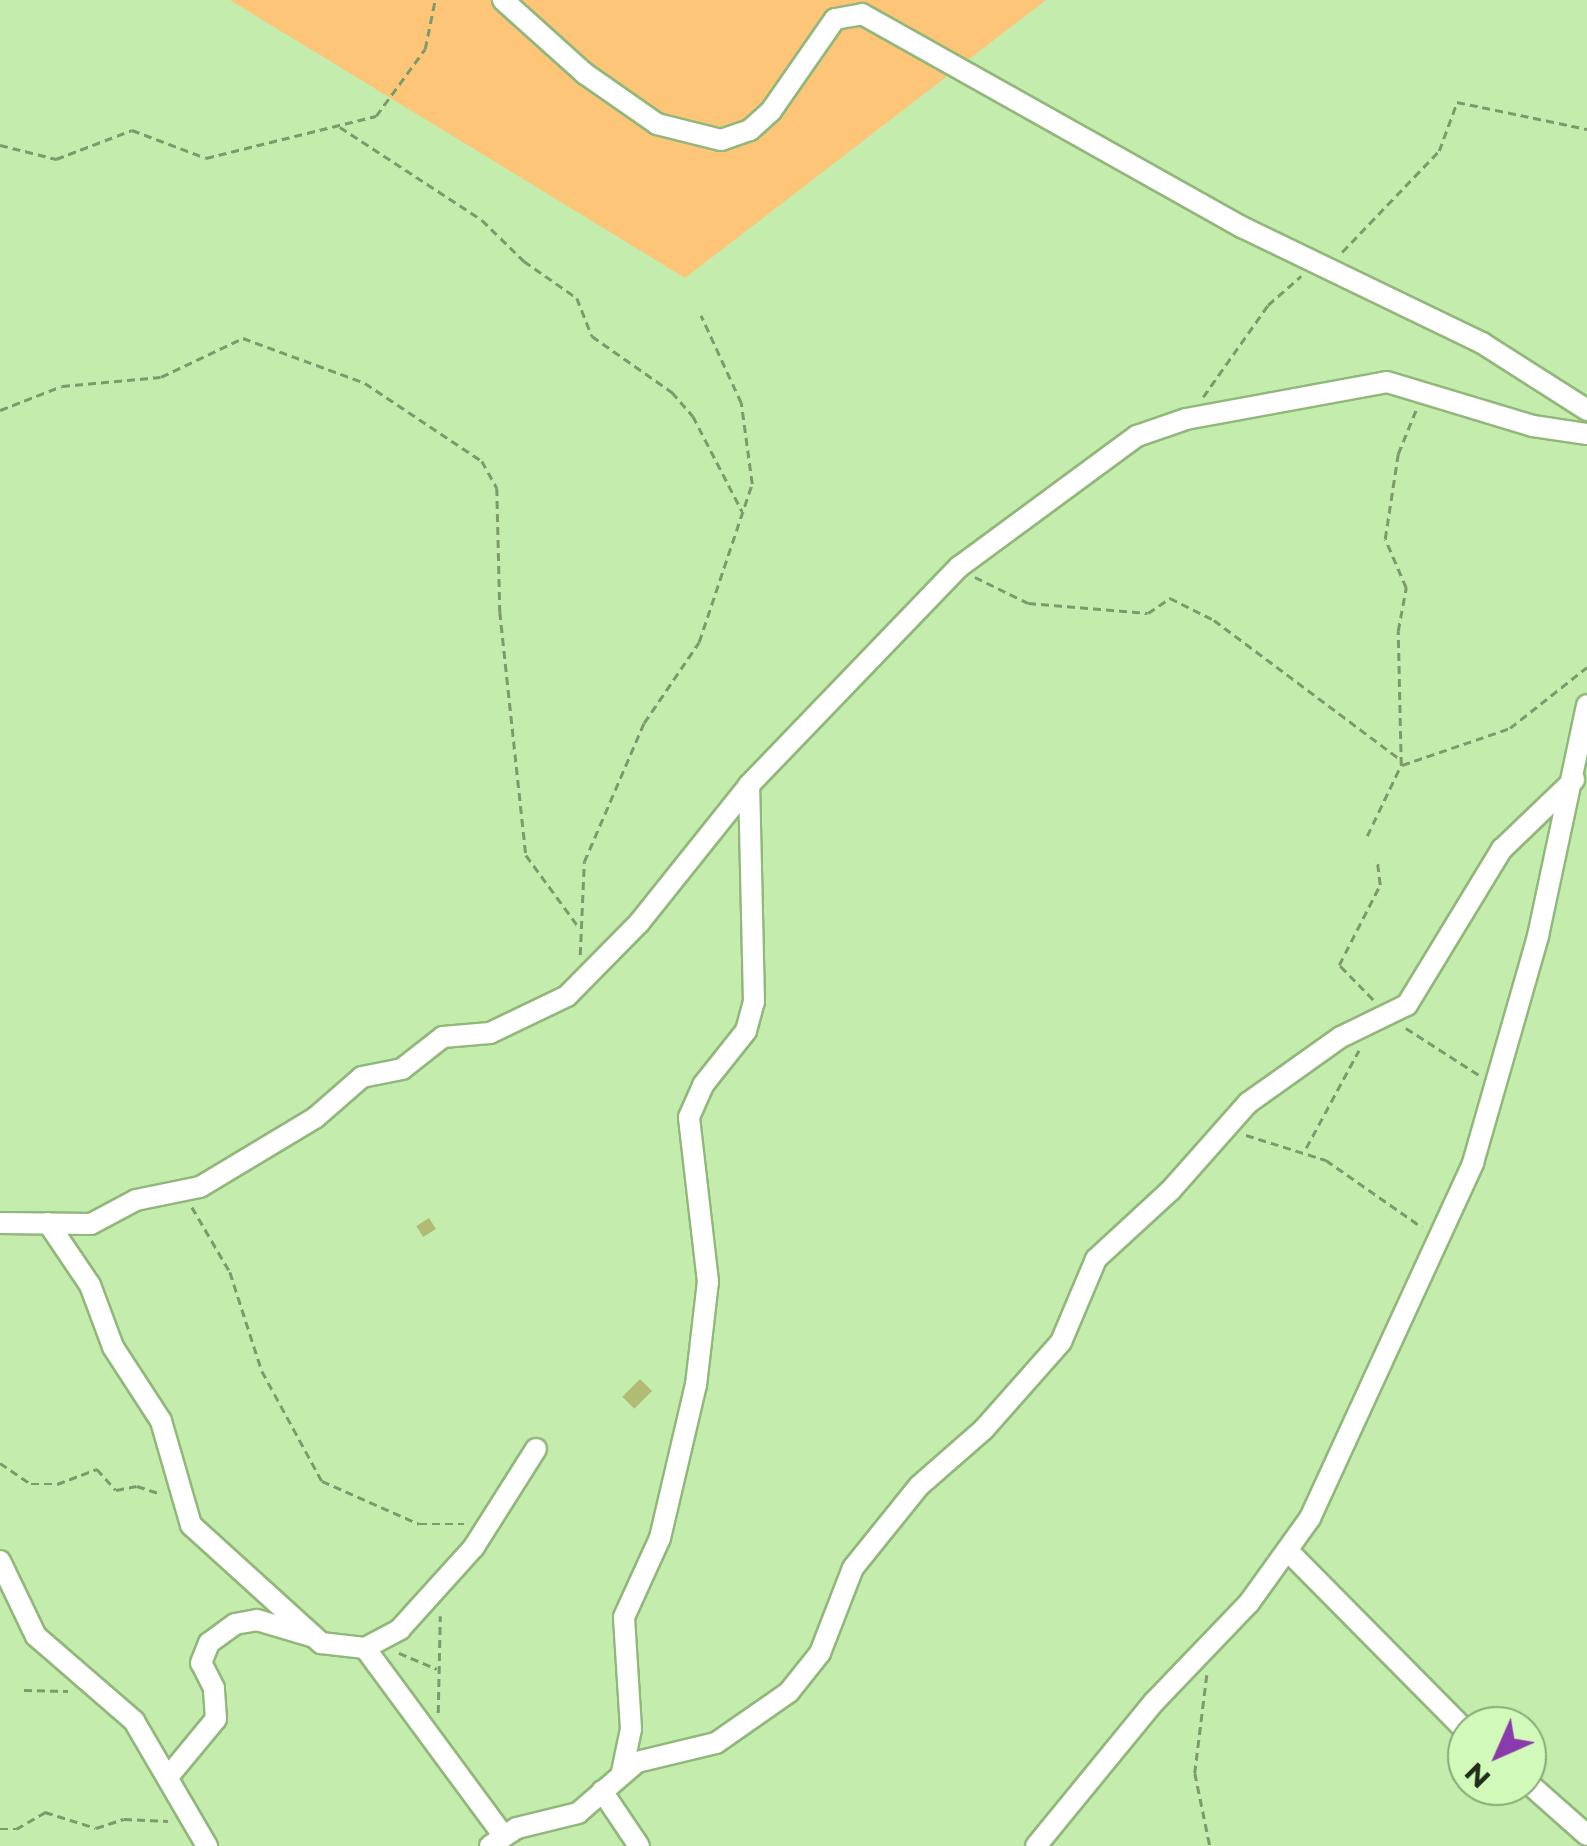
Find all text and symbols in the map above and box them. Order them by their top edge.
north arrow [1447,1706,1547,1806]
text: N [1457,1756,1497,1796]

